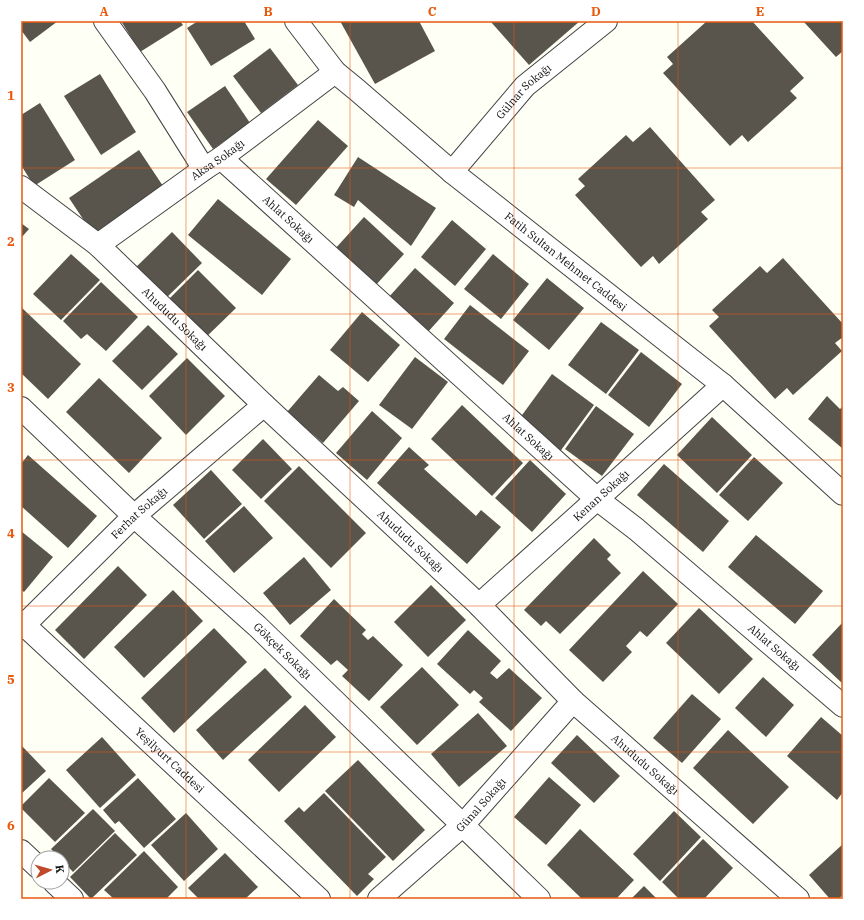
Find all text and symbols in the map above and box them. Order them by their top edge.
text: A [99,3,109,20]
text: B [263,3,273,20]
text: C [428,3,437,20]
text: D [591,3,601,20]
text: E [756,3,764,20]
street label: Gülnar Sokağı [493,60,555,122]
text: 1 [7,87,15,104]
street label: Aksa Sokağı [188,136,248,183]
street label: Ahlat Sokağı [260,192,317,246]
street label: Fatih Sultan Mehmet Caddesi [502,209,630,314]
text: 2 [7,233,15,250]
street label: Ahududu Sokağı [139,284,211,354]
text: 3 [7,379,15,396]
street label: Ahlat Sokağı [500,410,557,464]
street label: Kenan Sokağı [570,466,632,524]
street label: Ferhat Sokağı [108,483,170,542]
street label: Ahududu Sokağı [374,507,447,576]
text: 4 [7,525,15,542]
street label: Gökçek Sokağı [251,620,315,682]
street label: Ahlat Sokağı [745,621,804,674]
text: 5 [7,671,15,688]
street label: Yeşilyurt Caddesi [132,725,208,796]
street label: Ahududu Sokağı [608,731,682,798]
street label: Günal Sokağı [453,774,509,835]
text: 6 [7,817,15,834]
north arrow [30,850,70,890]
text: K [53,864,67,874]

